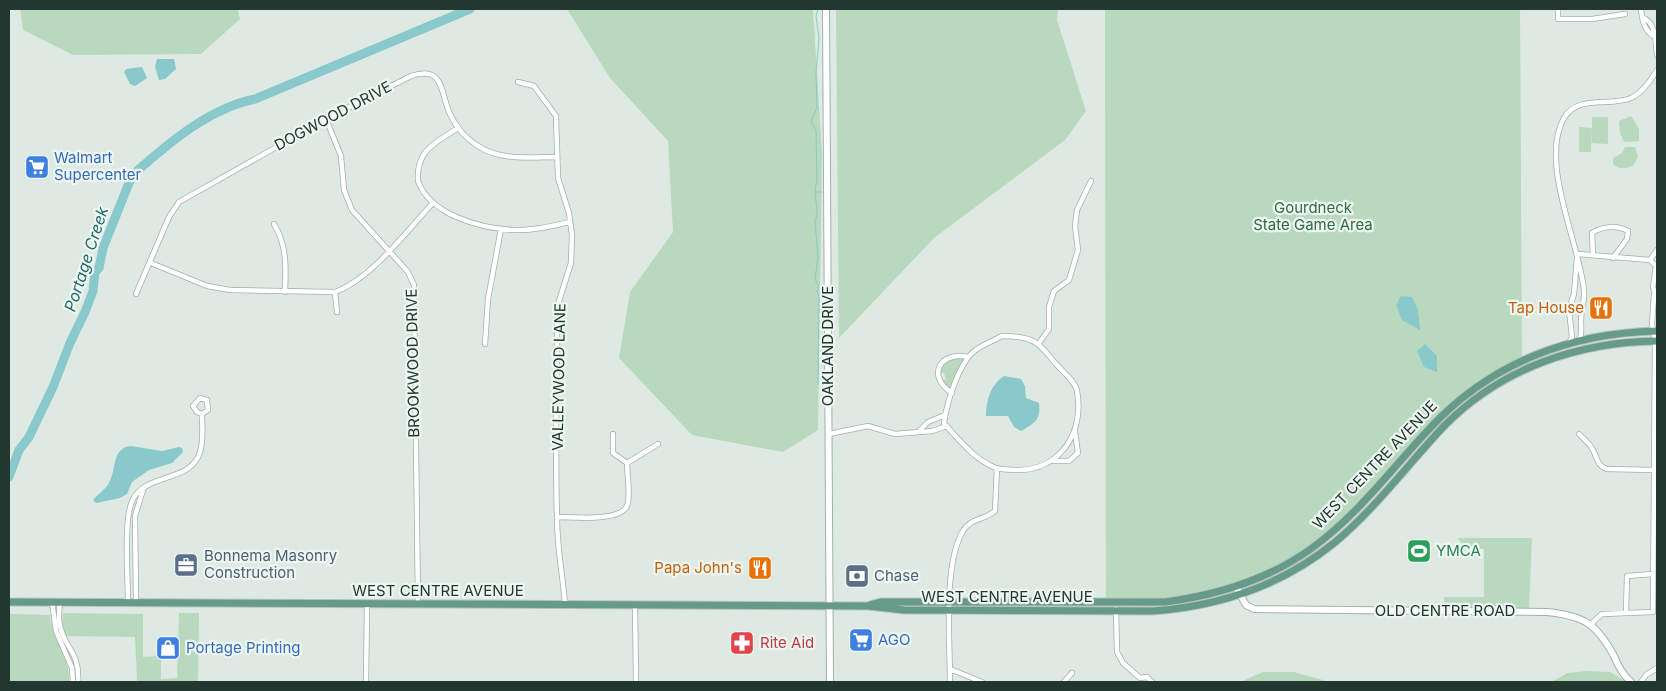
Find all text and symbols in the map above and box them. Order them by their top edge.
street label: DOGWOOD DRIVE [271,77,395,154]
place label: Walmart Supercenter [54,148,142,184]
supermarket icon: Walmart Supercenter [24,154,50,180]
park label: Gourdneck State Game Area [1253,198,1373,234]
water label: Portage Creek [60,204,112,314]
street label: OAKLAND DRIVE [818,286,837,406]
street label: BROOKWOOD DRIVE [402,288,423,438]
restaurant icon: Tap House [1588,295,1614,321]
place label: Tap House [1508,298,1584,317]
street label: VALLEYWOOD LANE [548,303,569,451]
street label: WEST CENTRE AVENUE [1308,396,1441,533]
sports icon: YMCA [1406,538,1432,564]
place label: YMCA [1436,541,1481,560]
place label: Bonnema Masonry Construction [204,546,338,582]
office icon: Bonnema Masonry Construction [173,552,199,578]
restaurant icon: Papa John's [747,555,773,581]
place label: Papa John's [654,558,742,577]
bank icon: Chase [844,563,870,589]
place label: Chase [874,566,919,585]
street label: WEST CENTRE AVENUE [352,581,524,600]
street label: WEST CENTRE AVENUE [921,587,1093,606]
street label: OLD CENTRE ROAD [1375,601,1515,620]
supermarket icon: AGO [848,627,874,653]
pharmacy icon: Rite Aid [729,630,755,656]
place label: AGO [878,630,911,649]
place label: Rite Aid [760,633,814,652]
shop icon: Portage Printing [155,635,181,661]
place label: Portage Printing [186,638,301,657]

